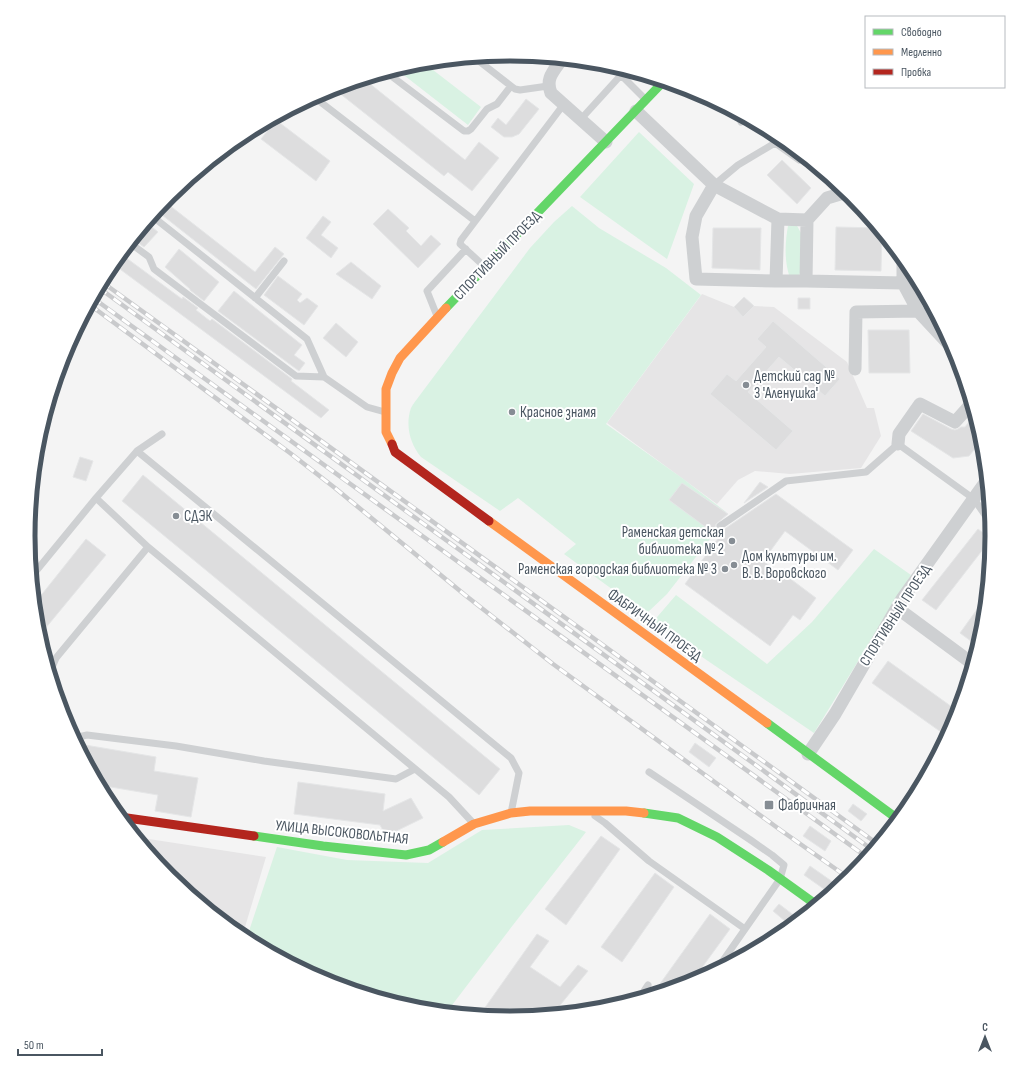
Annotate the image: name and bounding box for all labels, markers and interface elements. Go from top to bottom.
legend [865,16,1005,88]
text: Свободно [901,25,942,40]
text: Медленно [901,45,942,60]
text: Пробка [901,65,932,80]
street label: СПОРТИВНЫЙ ПРОЕЗД [450,206,546,304]
place label: Детский сад № 3 'Аленушка' [754,367,835,403]
marker: Детский сад № 3 'Аленушка' [741,380,751,390]
place label: Красное знамя [520,403,596,422]
marker: Красное знамя [507,407,517,417]
place label: СДЭК [184,507,212,526]
marker: СДЭК [171,511,181,521]
place label: Раменская детская библиотека № 2 [622,523,724,559]
marker: Раменская детская библиотека № 2 [727,536,737,546]
place label: Дом культуры им. В. В. Воровского [742,547,837,583]
place label: Раменская городская библиотека № 3 [518,560,717,579]
marker: Дом культуры им. В. В. Воровского [729,560,739,570]
street label: СПОРТИВНЫЙ ПРОЕЗД [855,560,936,670]
marker: Раменская городская библиотека № 3 [720,564,730,574]
street label: ФАБРИЧНЫЙ ПРОЕЗД [604,585,706,667]
place label: Фабричная [778,796,836,815]
marker: Фабричная [763,799,775,811]
street label: УЛИЦА ВЫСОКОВОЛЬТНАЯ [274,816,409,849]
north arrow [965,1017,1005,1057]
text: С [982,1021,988,1034]
scale bar [18,1031,102,1057]
text: 50 m [24,1038,44,1053]

